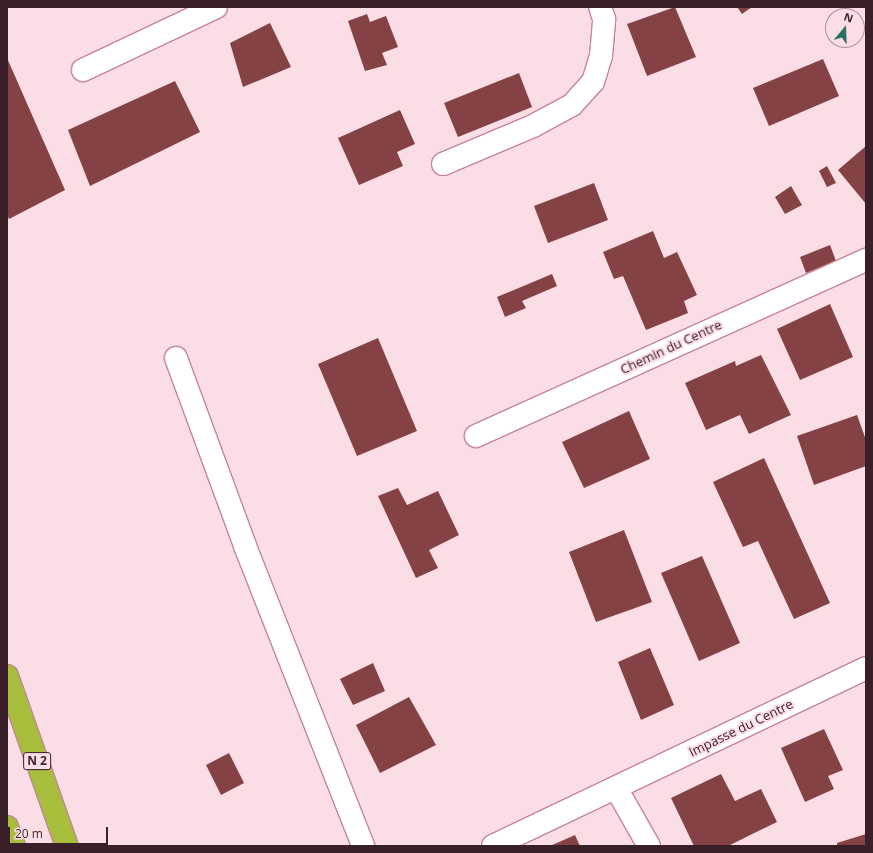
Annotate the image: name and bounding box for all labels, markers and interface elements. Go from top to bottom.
north arrow [825,8,865,48]
text: N [842,9,855,26]
street label: Chemin du Centre [618,317,724,377]
street label: Impasse du Centre [686,696,796,760]
road number: N 2 [23,751,51,771]
scale bar [10,819,110,845]
text: 20 m [15,825,43,842]

